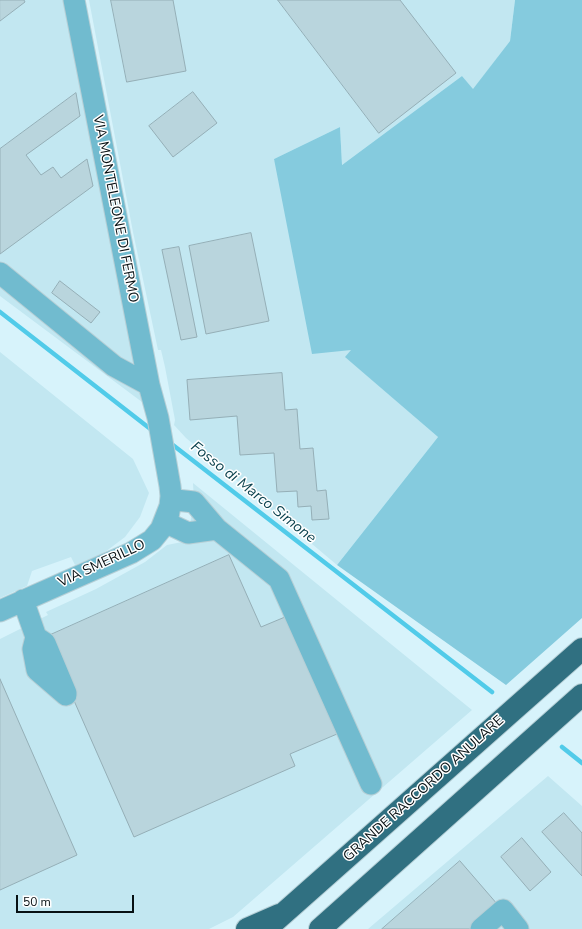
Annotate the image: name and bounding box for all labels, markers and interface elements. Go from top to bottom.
street label: VIA MONTELEONE DI FERMO [89,114,141,304]
water label: Fosso di Marco Simone [187,438,319,548]
street label: VIA SMERILLO [56,536,148,592]
street label: GRANDE RACCORDO ANULARE [340,712,508,866]
scale bar [18,887,136,913]
text: 50 m [23,894,51,910]

